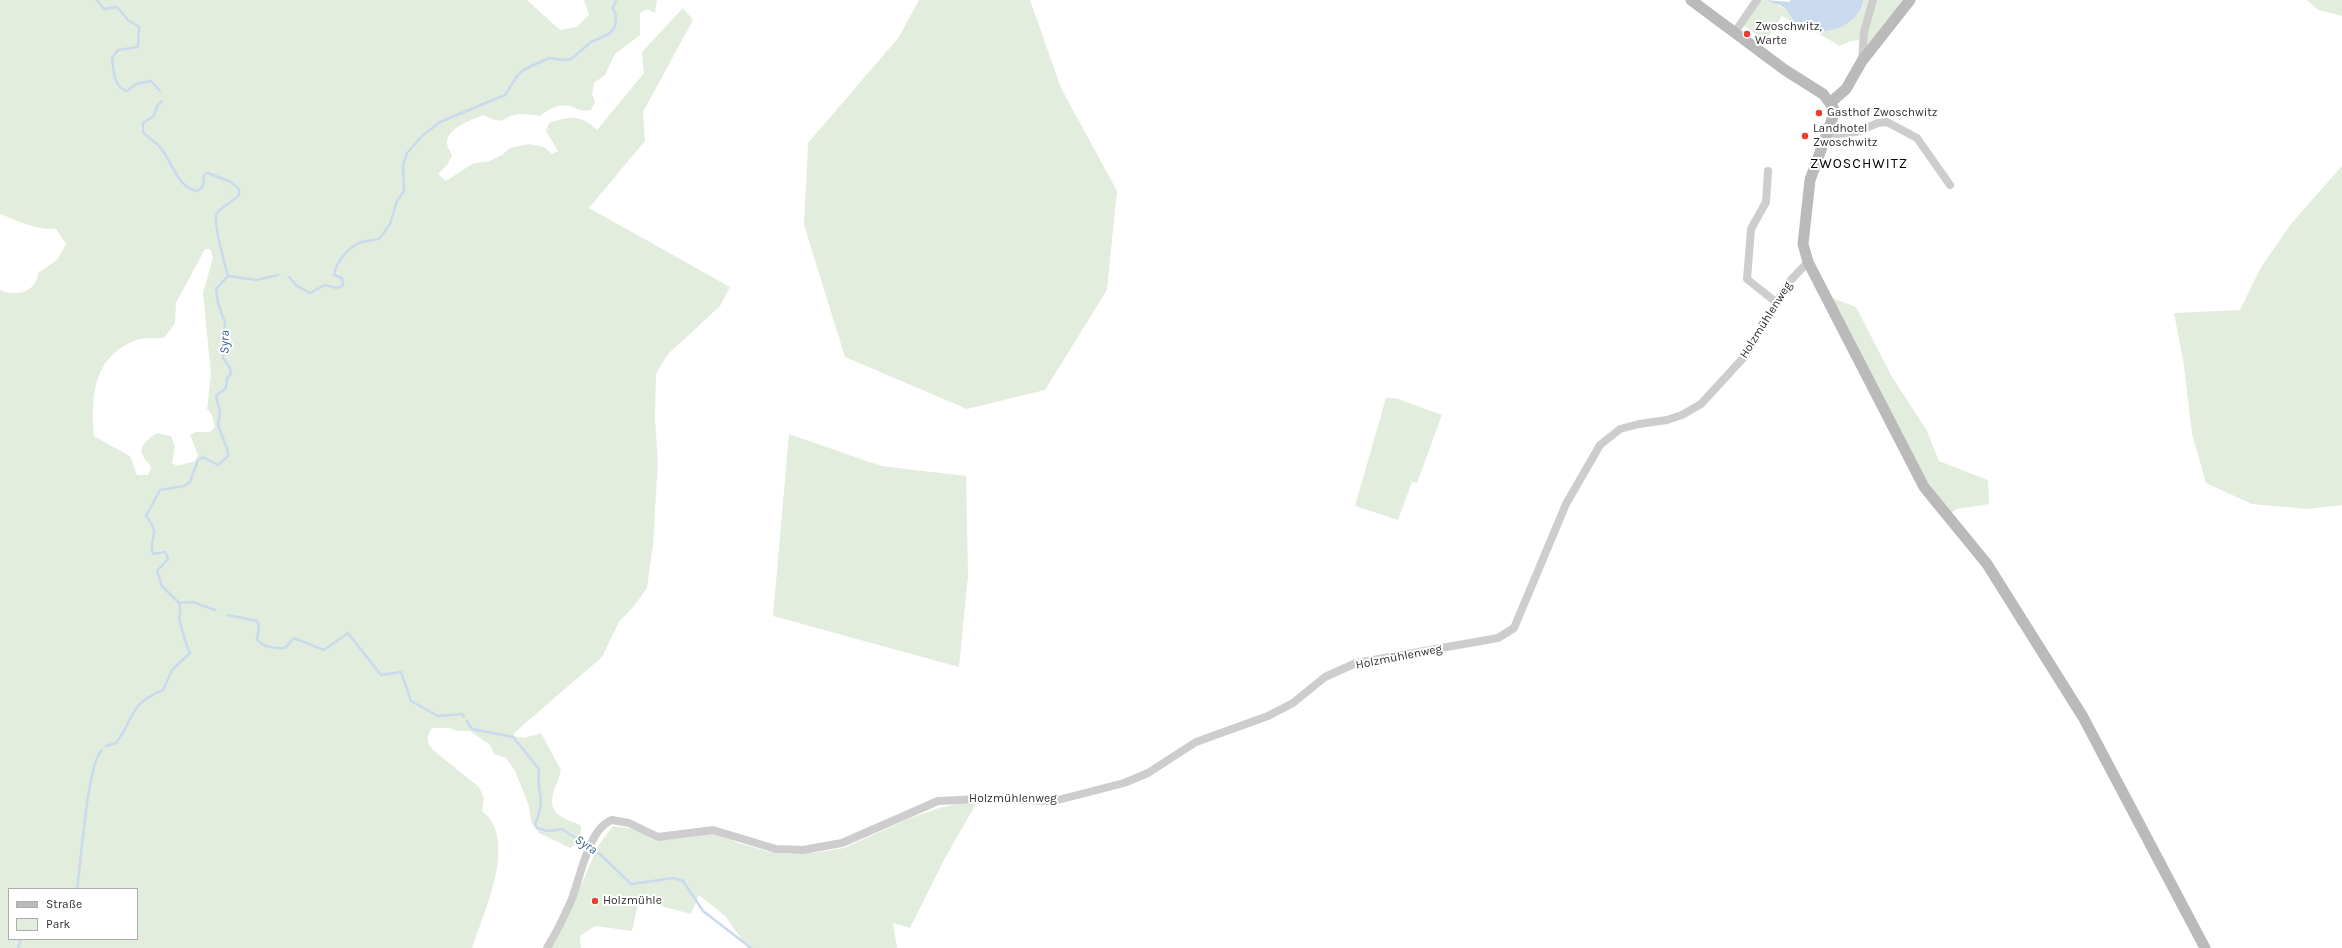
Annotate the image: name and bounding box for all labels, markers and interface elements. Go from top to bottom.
place label: Zwoschwitz, Warte [1755,20,1822,48]
marker: Zwoschwitz, Warte [1742,29,1752,39]
place label: Gasthof Zwoschwitz [1827,106,1937,120]
marker: Gasthof Zwoschwitz [1814,108,1824,118]
place label: Landhotel Zwoschwitz [1813,122,1878,150]
marker: Landhotel Zwoschwitz [1800,131,1810,141]
district label: ZWOSCHWITZ [1810,156,1908,172]
street label: Holzmühlenweg [1737,279,1795,361]
water label: Syra [217,330,233,354]
street label: Holzmühlenweg [1355,642,1443,672]
street label: Holzmühlenweg [969,792,1057,806]
water label: Syra [572,832,600,858]
legend [8,888,138,940]
place label: Holzmühle [603,894,662,908]
marker: Holzmühle [590,896,600,906]
text: Straße [46,897,82,911]
text: Park [46,917,70,931]

